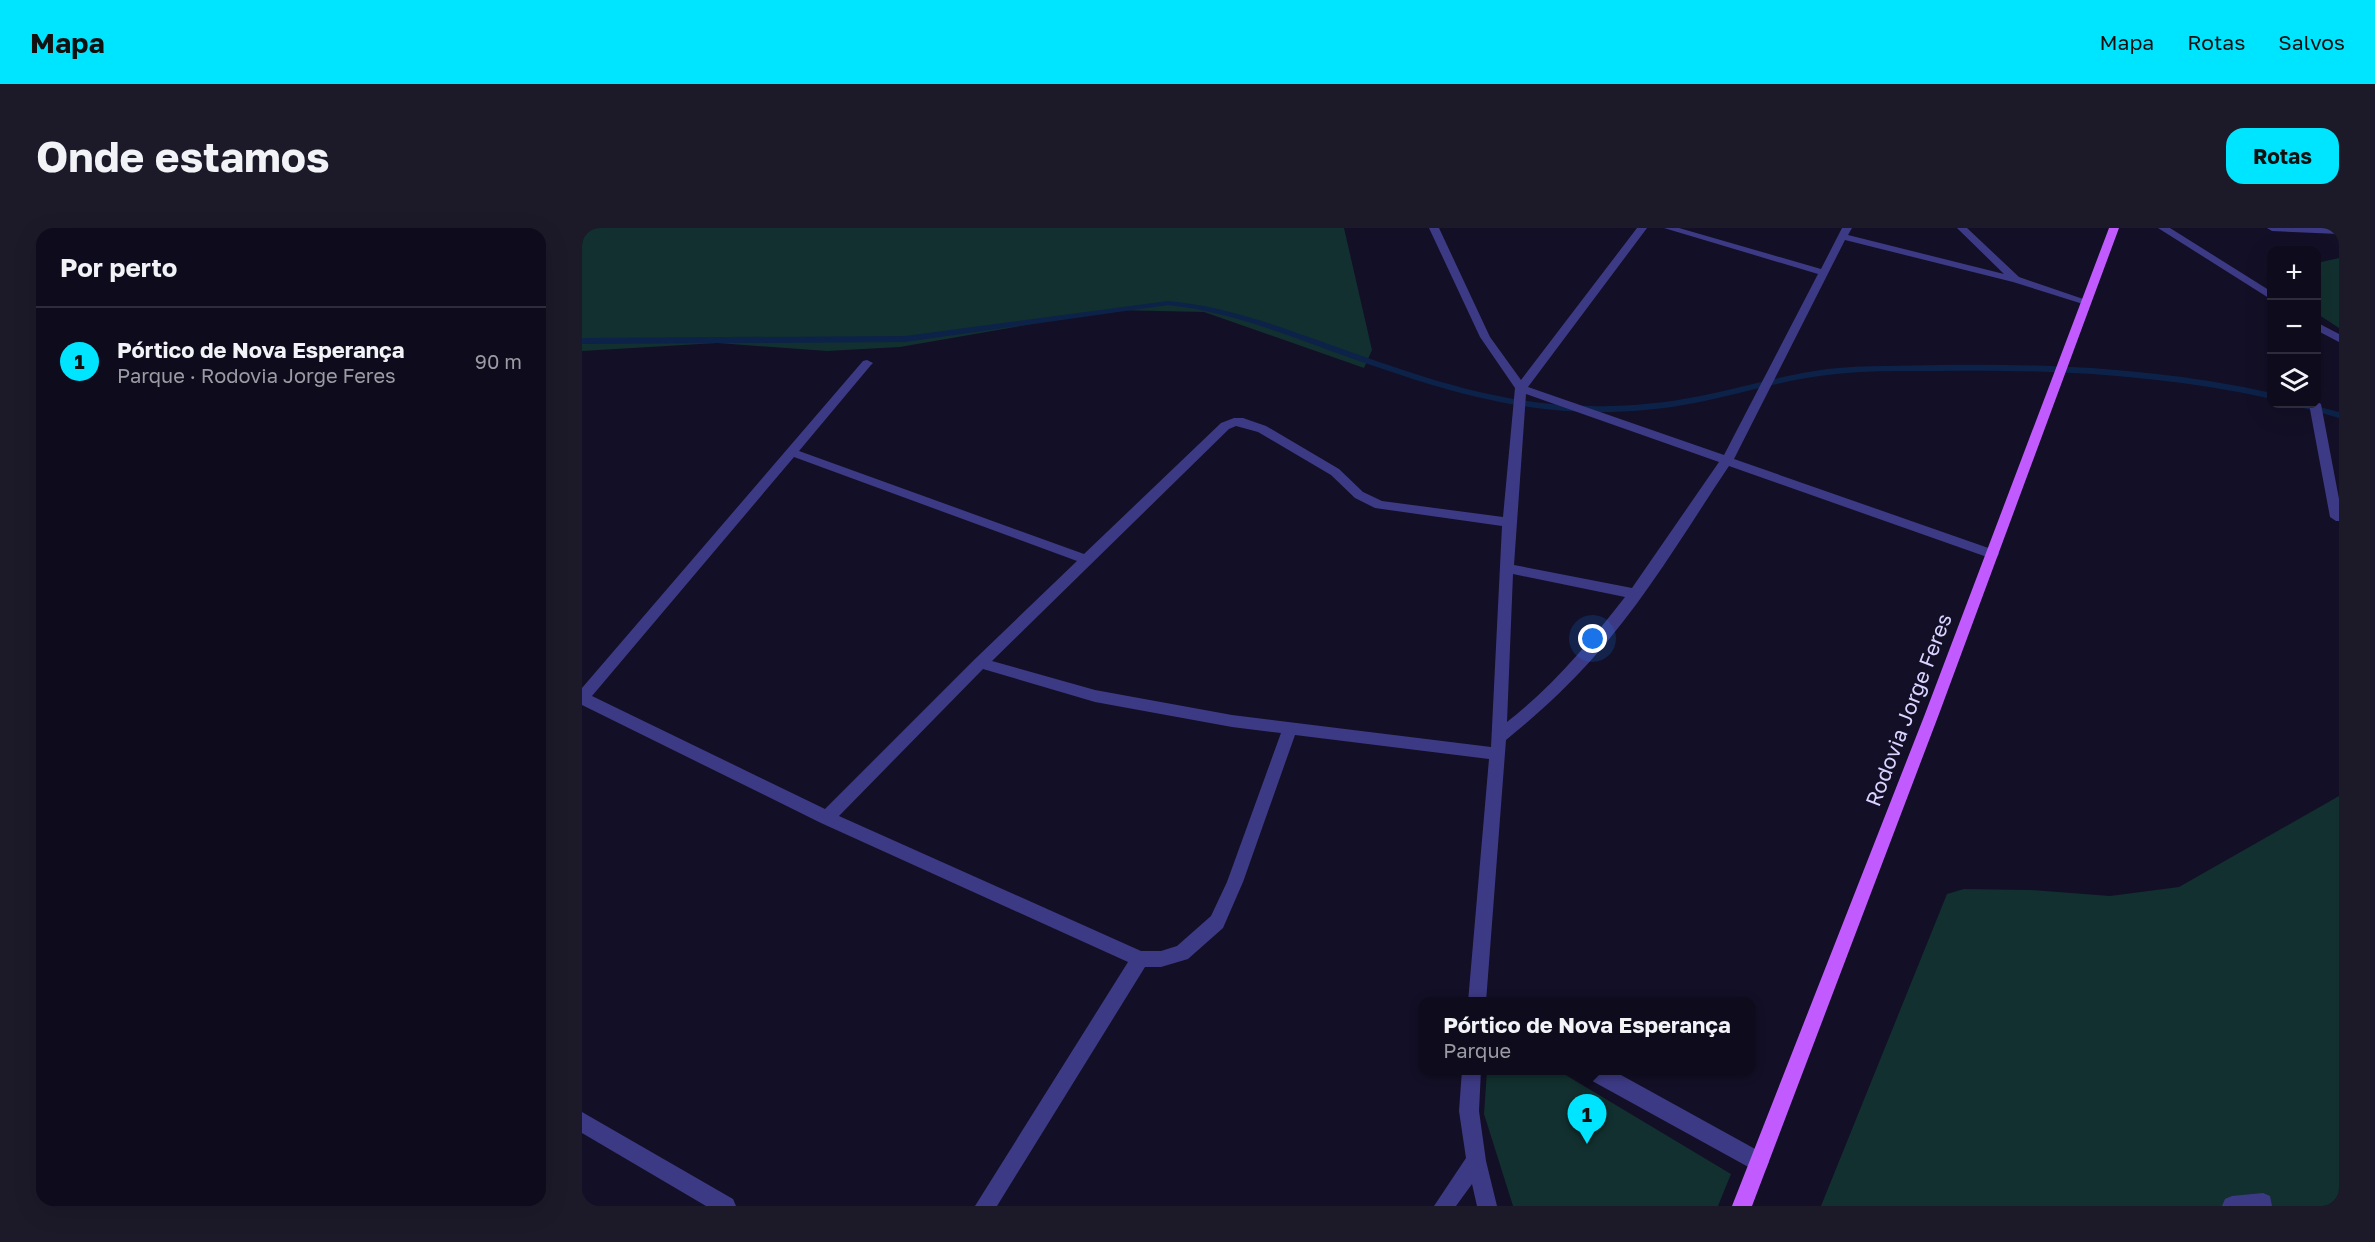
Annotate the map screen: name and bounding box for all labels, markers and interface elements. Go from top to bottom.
text: Mapa [30,26,105,59]
text: Mapa [2100,29,2154,55]
text: Rotas [2187,29,2245,55]
text: Salvos [2278,29,2345,55]
button: Rotas [2226,128,2339,184]
text: Onde estamos [36,131,330,181]
map controls [2267,246,2321,408]
button: + [2267,246,2321,300]
text: Por perto [60,252,177,283]
button: − [2267,300,2321,354]
text: Pórtico de Nova Esperança [117,336,404,363]
text: 1 [74,349,85,373]
text: 90 m [475,349,522,373]
button: layers [2267,354,2321,408]
text: Parque · Rodovia Jorge Feres [117,363,396,387]
street label: Rodovia Jorge Feres [1859,609,1957,810]
your location [1578,624,1607,653]
popup [1419,997,1755,1075]
text: Pórtico de Nova Esperança [1443,1011,1731,1038]
text: Parque [1443,1038,1511,1062]
pin: 1 [1568,1094,1606,1144]

